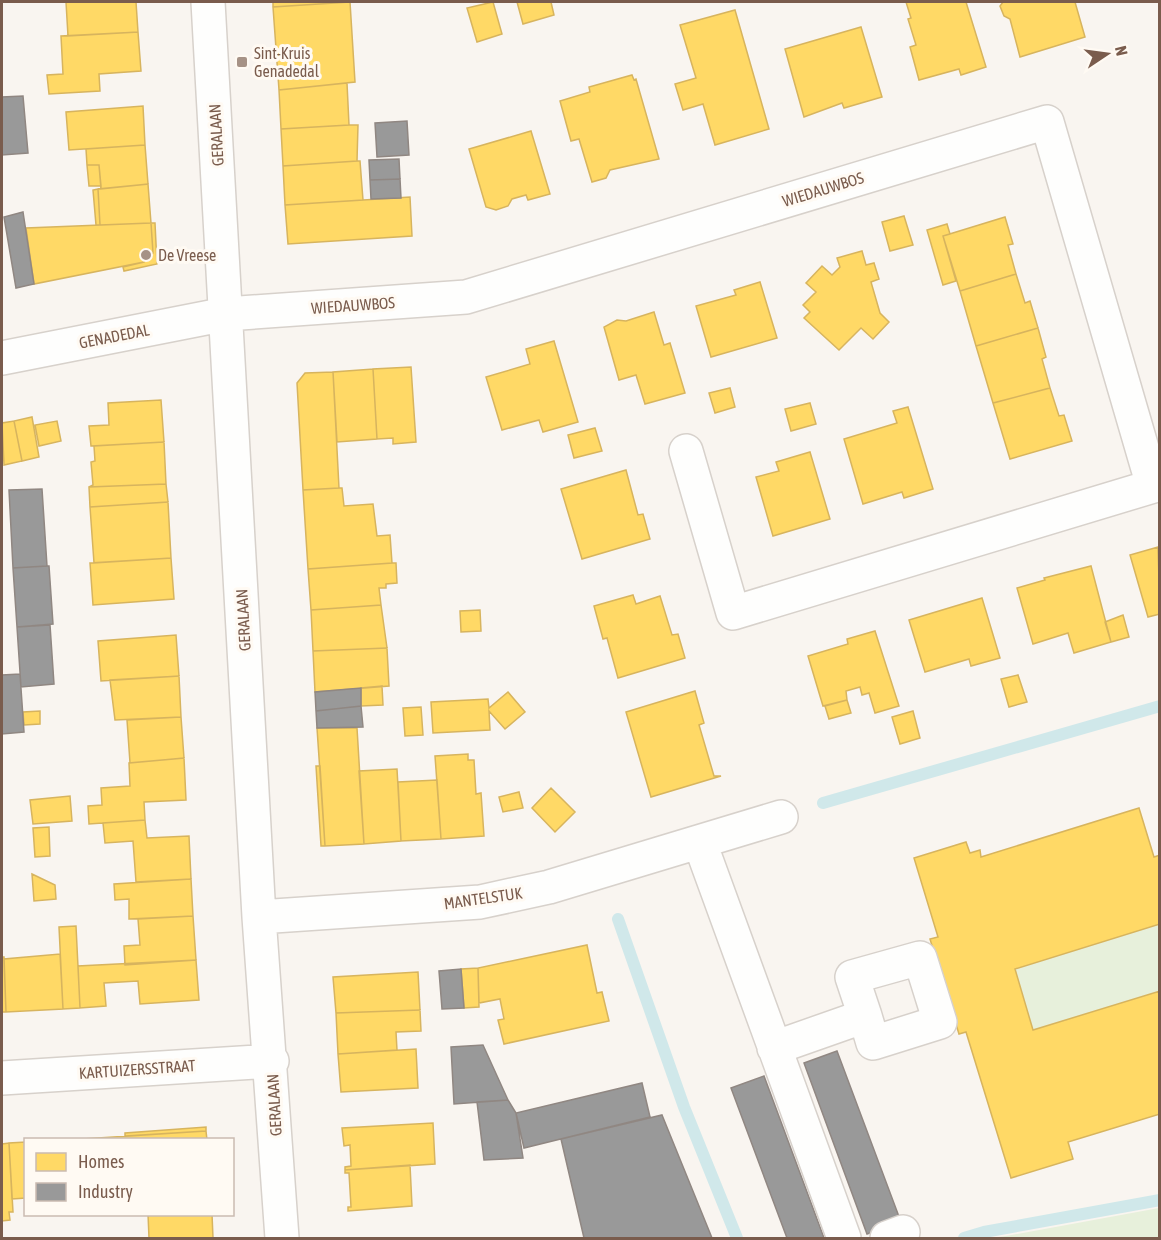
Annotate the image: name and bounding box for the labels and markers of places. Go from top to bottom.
place label: Sint-Kruis Genadedal [254,44,320,80]
marker: Sint-Kruis Genadedal [235,55,249,69]
place label: De Vreese [158,246,216,264]
marker: De Vreese [139,248,153,262]

